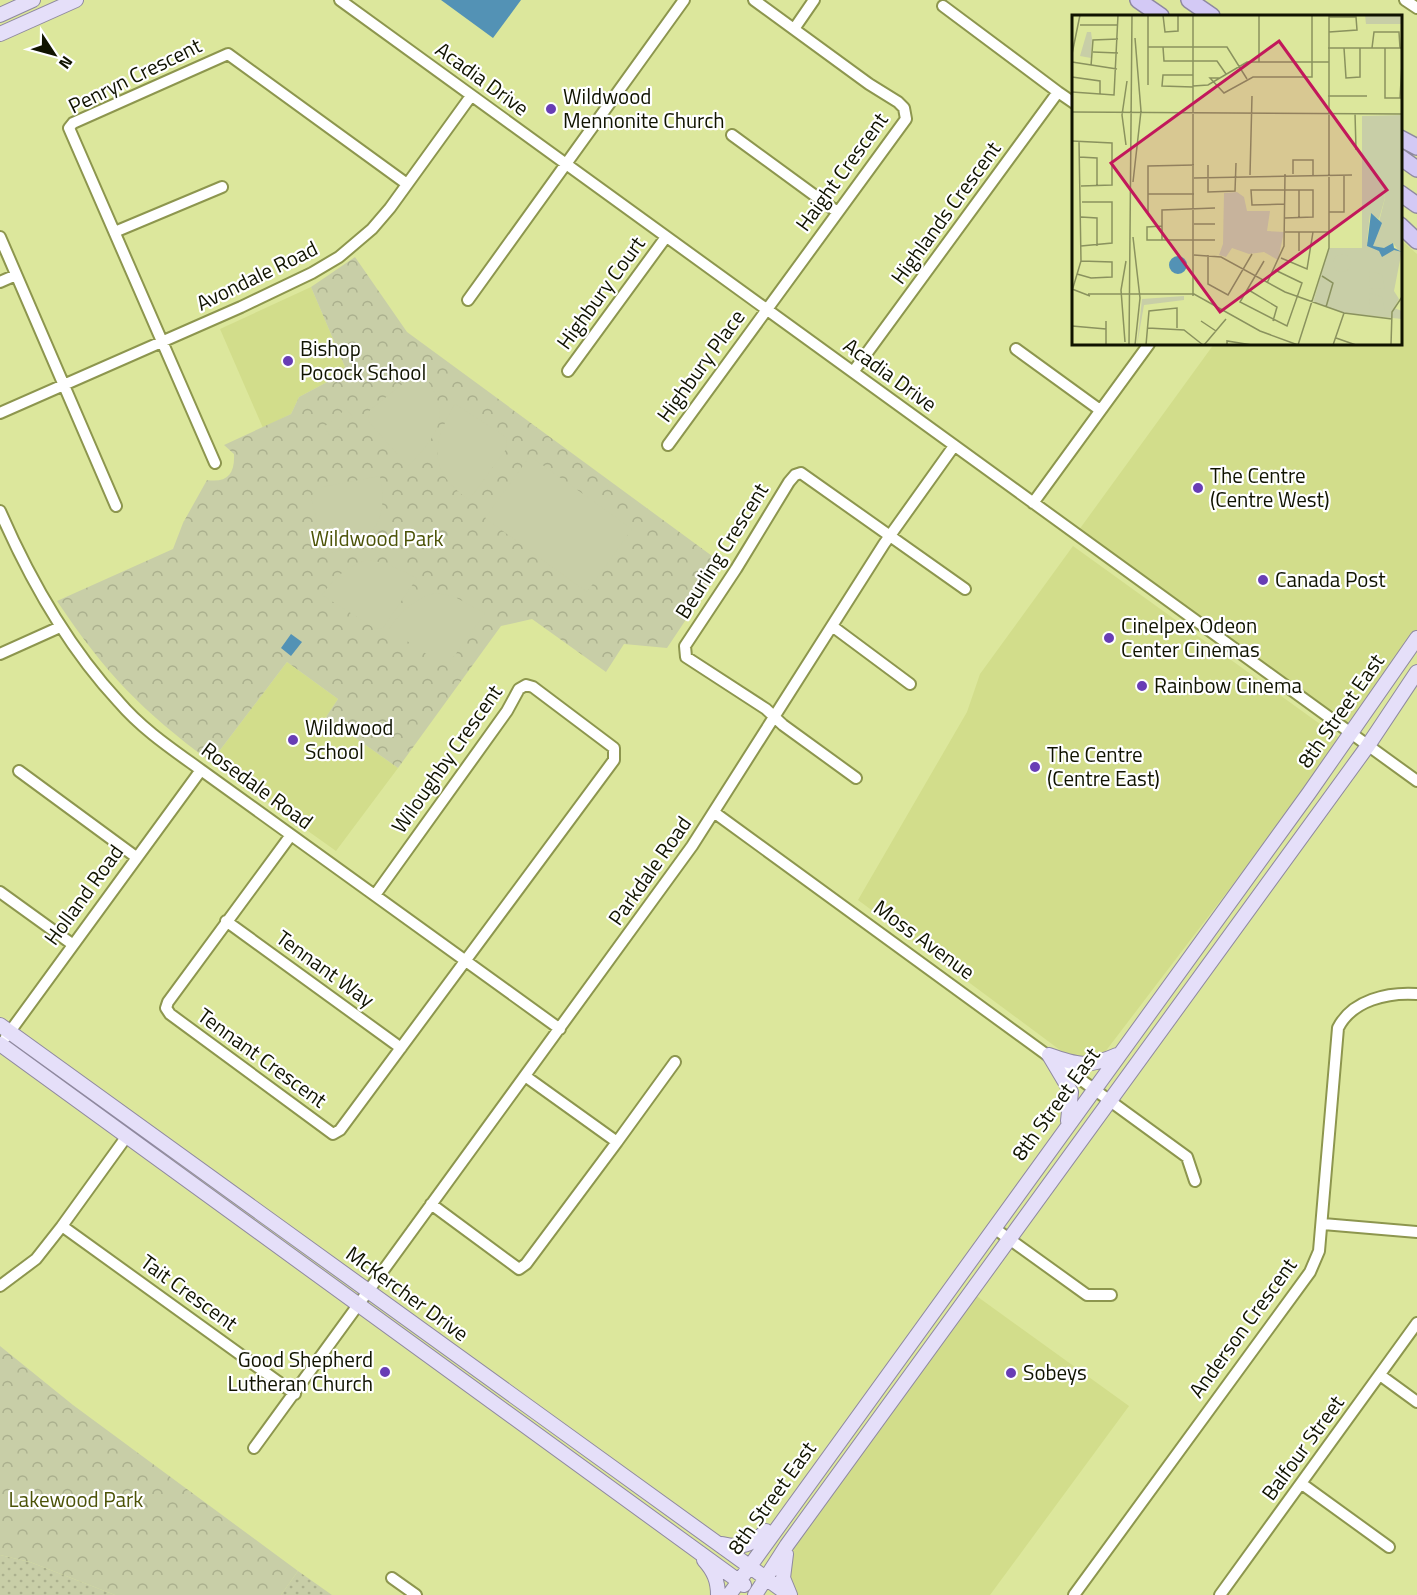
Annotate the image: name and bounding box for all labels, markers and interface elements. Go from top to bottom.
inset map [1072,15,1402,345]
north arrow [24,24,84,84]
street label: Penryn Crescent [63,29,207,121]
street label: Acadia Drive [429,33,536,123]
text: N [53,51,79,74]
place label: Wildwood Mennonite Church [563,80,725,136]
marker: Wildwood Mennonite Church [544,102,558,116]
street label: Haight Crescent [787,105,896,238]
street label: Highlands Crescent [882,134,1008,291]
street label: Highbury Court [548,229,653,356]
street label: Avondale Road [190,232,323,318]
street label: Highbury Place [648,302,752,428]
street label: Acadia Drive [837,329,944,419]
place label: Bishop Pocock School [300,332,426,388]
marker: Bishop Pocock School [281,354,295,368]
place label: The Centre (Centre West) [1210,459,1329,515]
street label: Beurling Crescent [666,476,776,625]
marker: The Centre (Centre West) [1191,481,1205,495]
park label: Wildwood Park [310,522,444,554]
place label: Canada Post [1275,563,1386,595]
marker: Canada Post [1256,573,1270,587]
place label: Cinelpex Odeon Center Cinemas [1121,609,1260,665]
marker: Cinelpex Odeon Center Cinemas [1102,631,1116,645]
street label: 8th Street East [1289,646,1392,774]
place label: Rainbow Cinema [1154,669,1302,701]
street label: Wiloughby Crescent [383,677,510,839]
marker: Rainbow Cinema [1135,679,1149,693]
place label: Wildwood School [305,711,393,767]
marker: Wildwood School [286,733,300,747]
street label: Rosedale Road [195,734,320,837]
place label: The Centre (Centre East) [1047,738,1160,794]
marker: The Centre (Centre East) [1028,760,1042,774]
street label: Parkdale Road [600,809,699,932]
street label: Holland Road [36,837,131,951]
street label: Moss Avenue [867,891,982,987]
street label: Tennant Way [270,921,381,1015]
street label: Tennant Crescent [191,999,334,1115]
street label: 8th Street East [1003,1040,1108,1167]
street label: McKercher Drive [340,1238,476,1349]
street label: Tait Crescent [134,1246,245,1339]
street label: Anderson Crescent [1180,1250,1304,1404]
place label: Good Shepherd Lutheran Church [228,1343,373,1399]
place label: Sobeys [1023,1356,1087,1388]
marker: Good Shepherd Lutheran Church [378,1365,392,1379]
marker: Sobeys [1004,1366,1018,1380]
street label: Balfour Street [1253,1388,1352,1507]
street label: 8th Street East [719,1434,824,1561]
park label: Lakewood Park [9,1483,143,1515]

